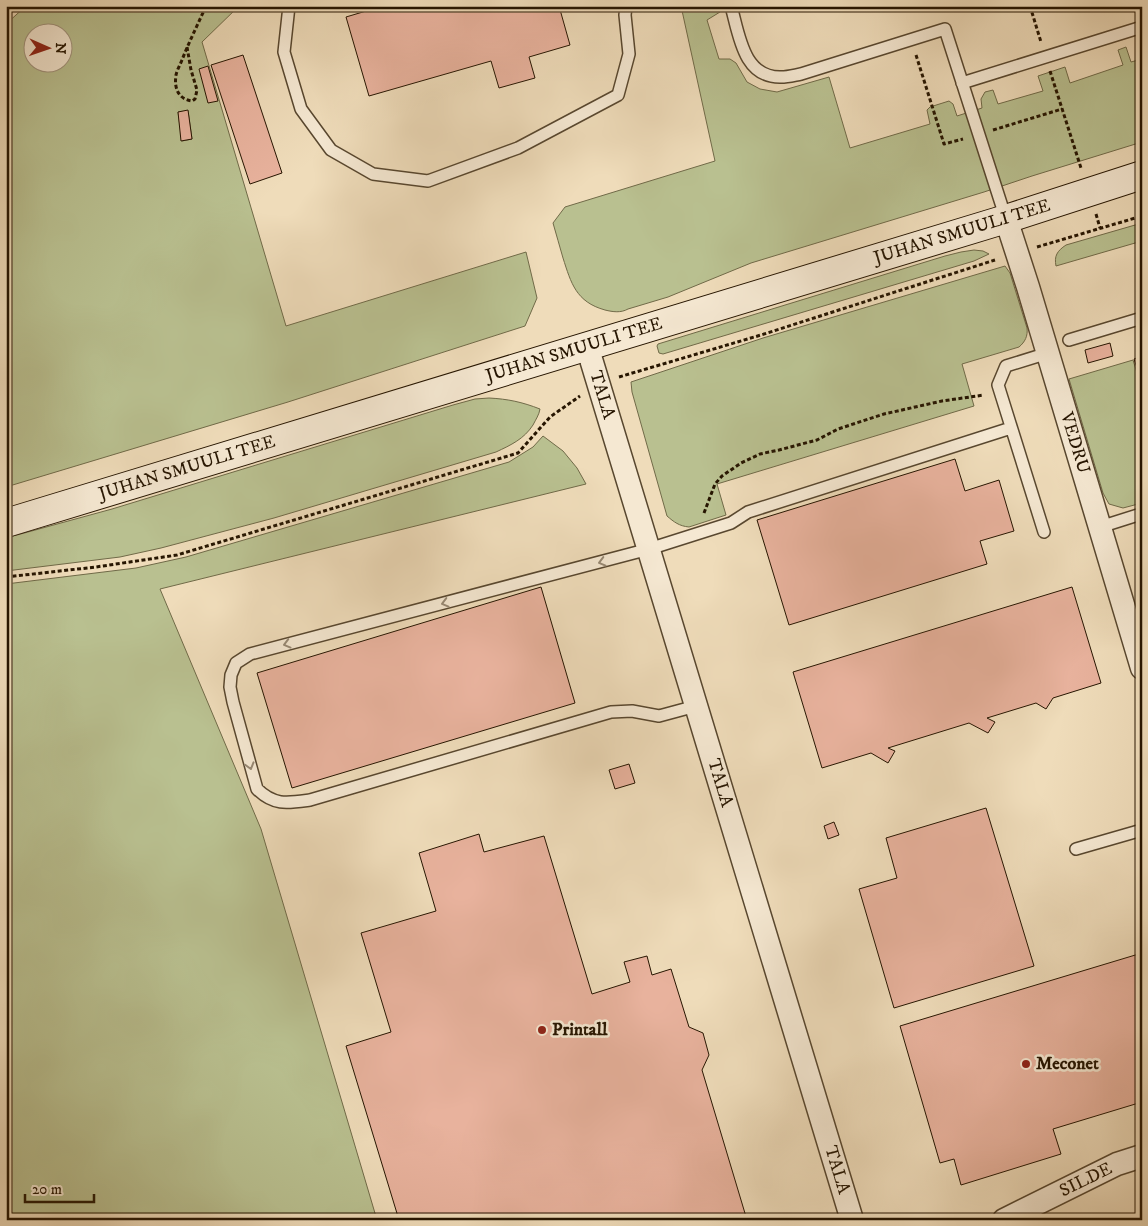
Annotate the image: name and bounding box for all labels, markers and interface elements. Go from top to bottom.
north arrow [22,22,72,72]
text: N [51,42,69,55]
street label: JUHAN SMUULI TEE [869,195,1053,270]
street label: JUHAN SMUULI TEE [481,313,665,388]
street label: TALA [584,368,620,422]
street label: VEDRU [1055,409,1095,476]
street label: JUHAN SMUULI TEE [94,431,278,506]
one-way arrow [597,556,606,567]
one-way arrow [440,597,449,608]
one-way arrow [283,638,292,649]
street label: TALA [702,756,738,810]
one-way arrow [245,762,255,770]
place label: Printall [552,1019,608,1041]
marker: Printall [536,1024,548,1036]
place label: Meconet [1036,1053,1099,1075]
marker: Meconet [1020,1058,1032,1070]
street label: TALA [819,1143,855,1197]
street label: SILDE [1056,1158,1116,1202]
scale bar [25,1171,94,1203]
text: 20 m [32,1180,62,1199]

